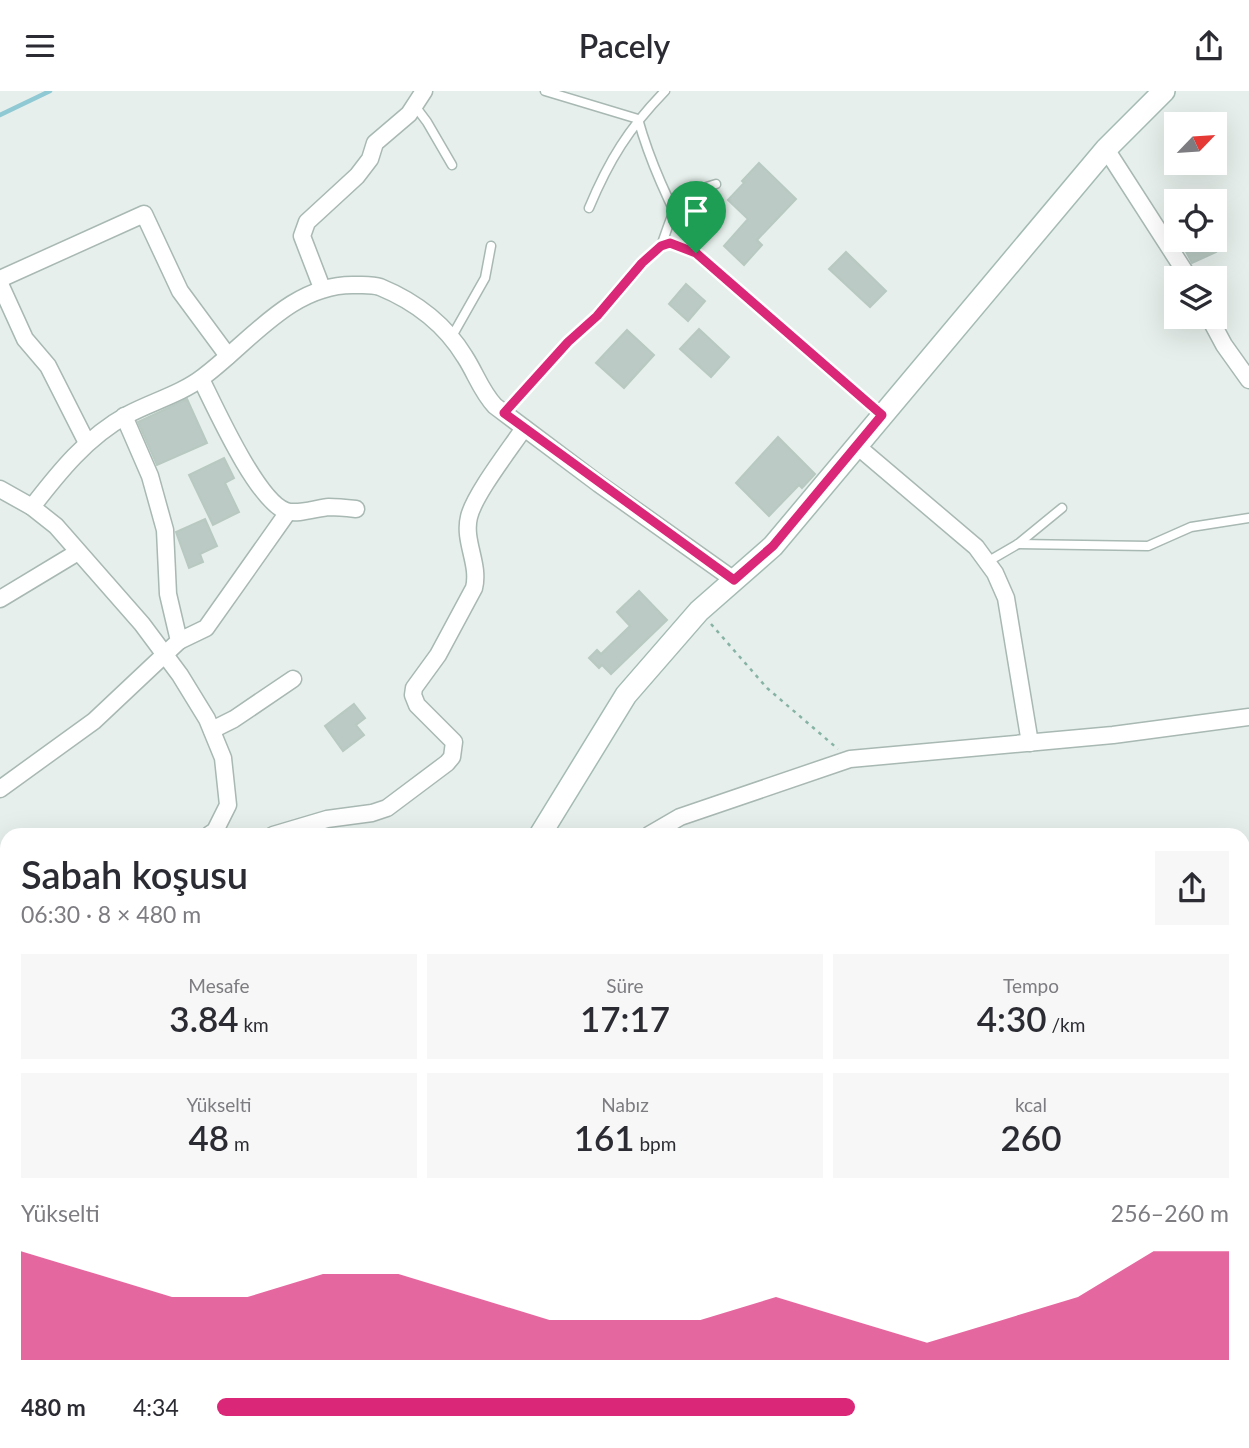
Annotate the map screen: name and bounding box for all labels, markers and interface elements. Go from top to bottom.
text: Pacely [579,26,670,65]
icon: menu [21,27,59,65]
icon: share [1190,27,1228,65]
north arrow [1164,112,1227,175]
map controls [1164,112,1227,329]
pin [666,181,726,253]
button: locate [1164,189,1227,252]
icon: arrive [677,192,715,230]
button: layers [1164,266,1227,329]
text: Sabah koşusu [21,851,248,897]
button: share [1155,851,1229,925]
text: 06:30 · 8 × 480 m [21,900,201,928]
text: Mesafe [188,974,250,997]
text: Süre [606,974,644,997]
text: Tempo [1003,974,1059,997]
text: 3.84 [169,997,239,1039]
text: 17:17 [580,997,670,1039]
text: 4:30 [977,997,1047,1039]
text: km [239,1013,269,1036]
text: /km [1047,1013,1085,1036]
text: Yükselti [187,1093,251,1116]
text: Nabız [601,1093,649,1116]
text: kcal [1015,1093,1047,1116]
text: 48 [188,1116,229,1158]
text: 161 [574,1116,635,1158]
text: 260 [1001,1116,1061,1158]
text: m [229,1132,250,1155]
text: bpm [635,1132,676,1155]
text: Yükselti [21,1199,100,1227]
text: 256–260 m [1111,1199,1229,1227]
text: 480 m [21,1393,86,1421]
text: 4:34 [133,1393,179,1421]

